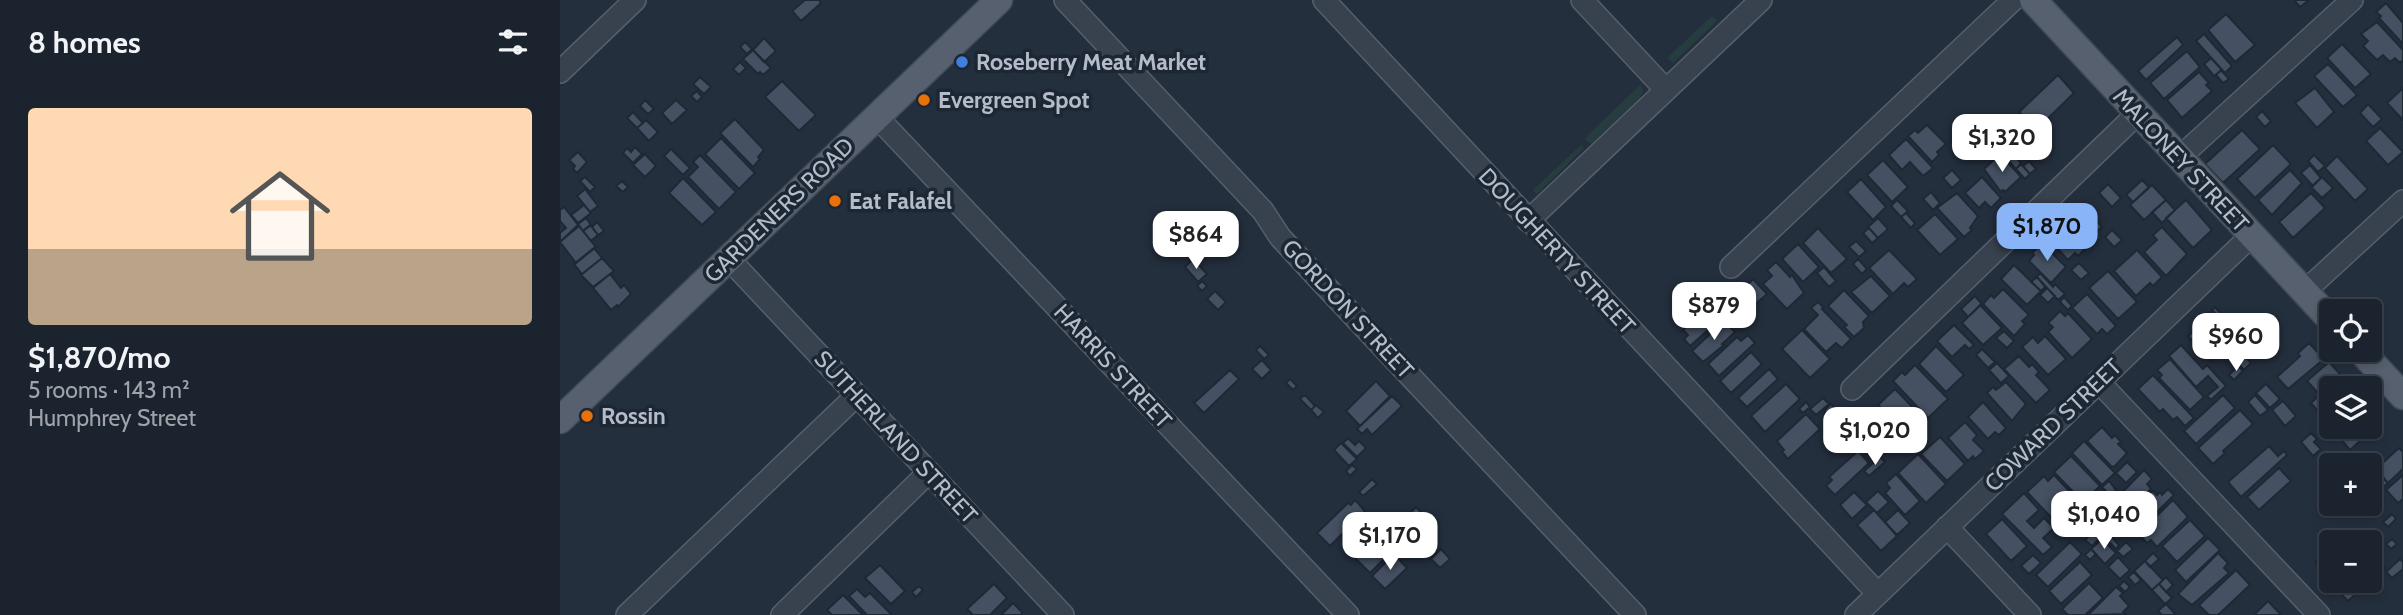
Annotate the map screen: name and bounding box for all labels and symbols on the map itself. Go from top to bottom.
place label: Roseberry Meat Market [976,48,1206,76]
marker: Roseberry Meat Market [954,54,970,70]
street label: MALONEY STREET [2107,82,2255,238]
place label: Evergreen Spot [938,86,1089,114]
marker: Evergreen Spot [916,92,932,108]
pin: $1,320 [1945,114,2059,174]
street label: GARDENERS ROAD [699,132,859,288]
street label: DOUGHERTY STREET [1473,162,1641,340]
place label: Eat Falafel [849,187,952,215]
marker: Eat Falafel [827,193,843,209]
pin: $1,870 [1990,204,2104,263]
pin: $864 [1155,212,1237,271]
street label: GORDON STREET [1276,234,1420,384]
pin: $879 [1673,282,1755,342]
street label: HARRIS STREET [1048,298,1178,434]
pin: $960 [2195,314,2277,373]
street label: SUTHERLAND STREET [809,345,983,529]
street label: COWARD STREET [1979,353,2127,497]
place label: Rossin [601,402,666,430]
pin: $1,020 [1818,407,1932,467]
marker: Rossin [579,408,595,424]
pin: $1,040 [2047,491,2161,551]
pin: $1,170 [1333,512,1447,572]

